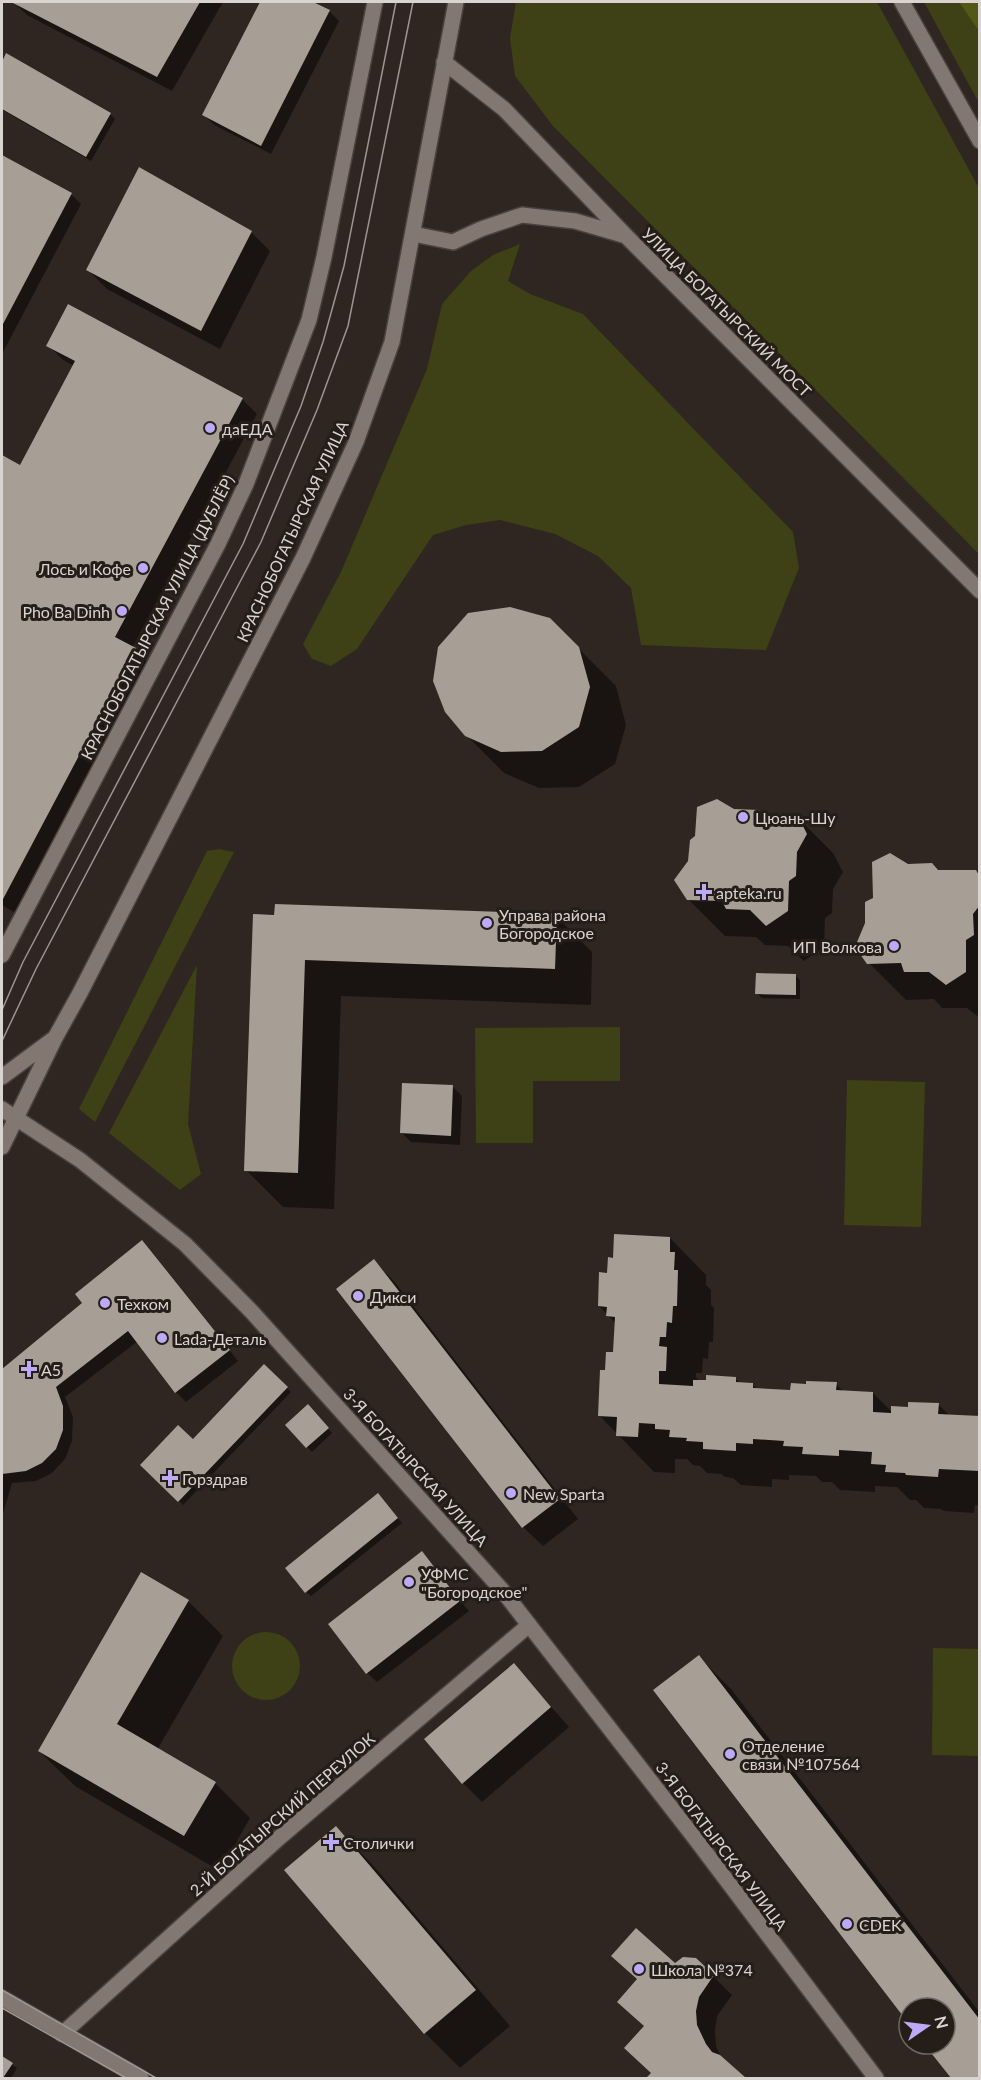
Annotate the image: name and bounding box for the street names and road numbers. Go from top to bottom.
street label: УЛИЦА БОГАТЫРСКИЙ МОСТ [639,224,816,401]
street label: КРАСНОБОГАТЫРСКАЯ УЛИЦА [232,417,352,645]
street label: КРАСНОБОГАТЫРСКАЯ УЛИЦА (ДУБЛЁР) [77,471,237,763]
street label: 3-Я БОГАТЫРСКАЯ УЛИЦА [340,1384,492,1550]
street label: 2-Й БОГАТЫРСКИЙ ПЕРЕУЛОК [186,1728,378,1899]
street label: 3-Я БОГАТЫРСКАЯ УЛИЦА [652,1758,792,1934]

